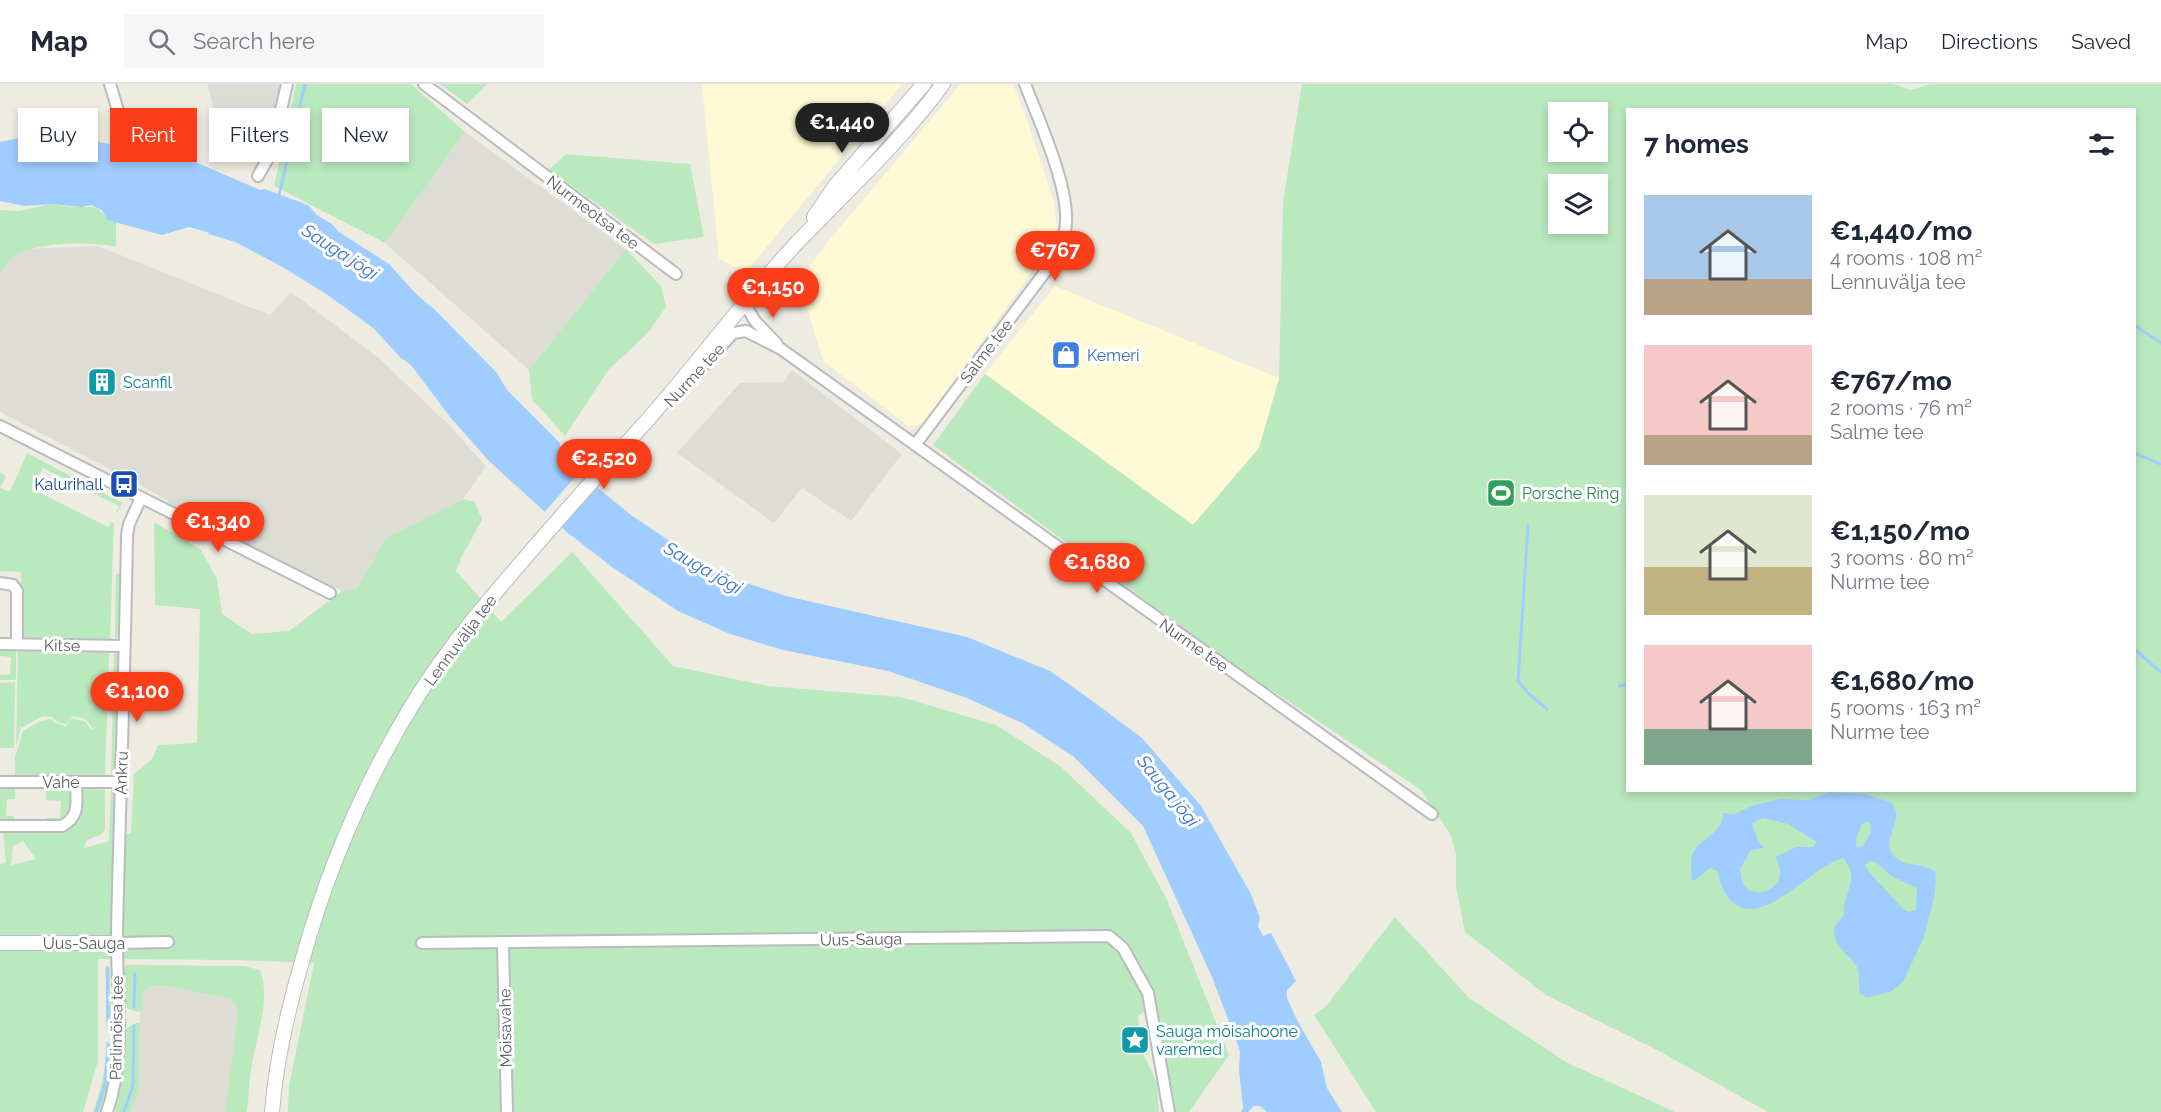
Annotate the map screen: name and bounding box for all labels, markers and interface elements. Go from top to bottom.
search box [124,14,544,68]
text: Map [30,25,88,58]
icon: search [145,25,178,58]
text: Search here [193,28,315,54]
text: Map [1865,29,1908,54]
text: Directions [1941,29,2038,54]
text: Saved [2071,29,2131,54]
map controls [1548,102,1608,234]
button: locate [1548,102,1608,162]
pin: €1,440 [793,103,891,154]
chip: Buy [18,108,98,162]
chip: Rent [110,108,197,162]
chip: Filters [209,108,310,162]
chip: New [322,108,409,162]
text: €1,440 [809,110,875,134]
icon: filters [2085,128,2118,161]
text: 7 homes [1644,129,1749,159]
street label: Nurmeotsa tee [543,171,643,253]
button: layers [1548,174,1608,234]
text: €1,440/mo [1830,216,1972,246]
water label: Sauga jõgi [298,219,383,284]
icon: home [1692,219,1764,291]
pin: €767 [1019,231,1091,282]
text: €767 [1030,238,1080,262]
text: 4 rooms · 108 m² [1830,246,1982,270]
pin: €1,150 [724,268,822,319]
text: Lennuvälja tee [1830,270,1966,294]
text: €1,150 [741,275,805,299]
street label: Salme tee [956,316,1017,387]
shop icon: Kemeri [1050,339,1082,371]
street label: Nurme tee [660,340,728,411]
place label: Kemeri [1087,346,1139,365]
building icon: Scanfil [86,366,118,398]
text: €767/mo [1830,366,1952,396]
icon: home [1692,369,1764,441]
place label: Scanfil [123,373,173,392]
text: 2 rooms · 76 m² [1830,396,1972,420]
text: Salme tee [1830,420,1924,444]
pin: €2,520 [555,439,653,490]
text: €2,520 [571,446,637,470]
bus stop icon: Kalurihall [108,468,140,500]
place label: Kalurihall [34,475,104,494]
sports icon: Porsche Ring [1485,477,1517,509]
place label: Porsche Ring [1522,484,1619,503]
pin: €1,340 [169,502,267,553]
text: €1,340 [185,509,251,533]
text: €1,150/mo [1830,516,1970,546]
icon: home [1692,519,1764,591]
water label: Sauga jõgi [660,536,747,599]
pin: €1,680 [1048,543,1146,594]
text: 3 rooms · 80 m² [1830,546,1974,570]
text: €1,680 [1064,550,1130,574]
text: Nurme tee [1830,570,1930,594]
street label: Lennuvälja tee [420,591,501,689]
street label: Nurme tee [1156,615,1232,676]
street label: Kitse [44,636,80,655]
text: €1,680/mo [1830,666,1974,696]
icon: home [1692,669,1764,741]
pin: €1,100 [88,672,186,723]
text: €1,100 [105,679,169,703]
text: 5 rooms · 163 m² [1830,696,1981,720]
text: Nurme tee [1830,720,1930,744]
water label: Sauga jõgi [1132,750,1204,832]
street label: Ankru [111,751,132,795]
street label: Vahe [42,773,80,792]
street label: Uus-Sauga [820,929,902,950]
street label: Uus-Sauga [43,934,125,953]
street label: Pärlimõisa tee [106,976,127,1080]
street label: Mõisavahe [495,988,516,1068]
place label: Sauga mõisahoone varemed [1156,1022,1298,1059]
place icon: Sauga mõisahoone varemed [1119,1024,1151,1056]

